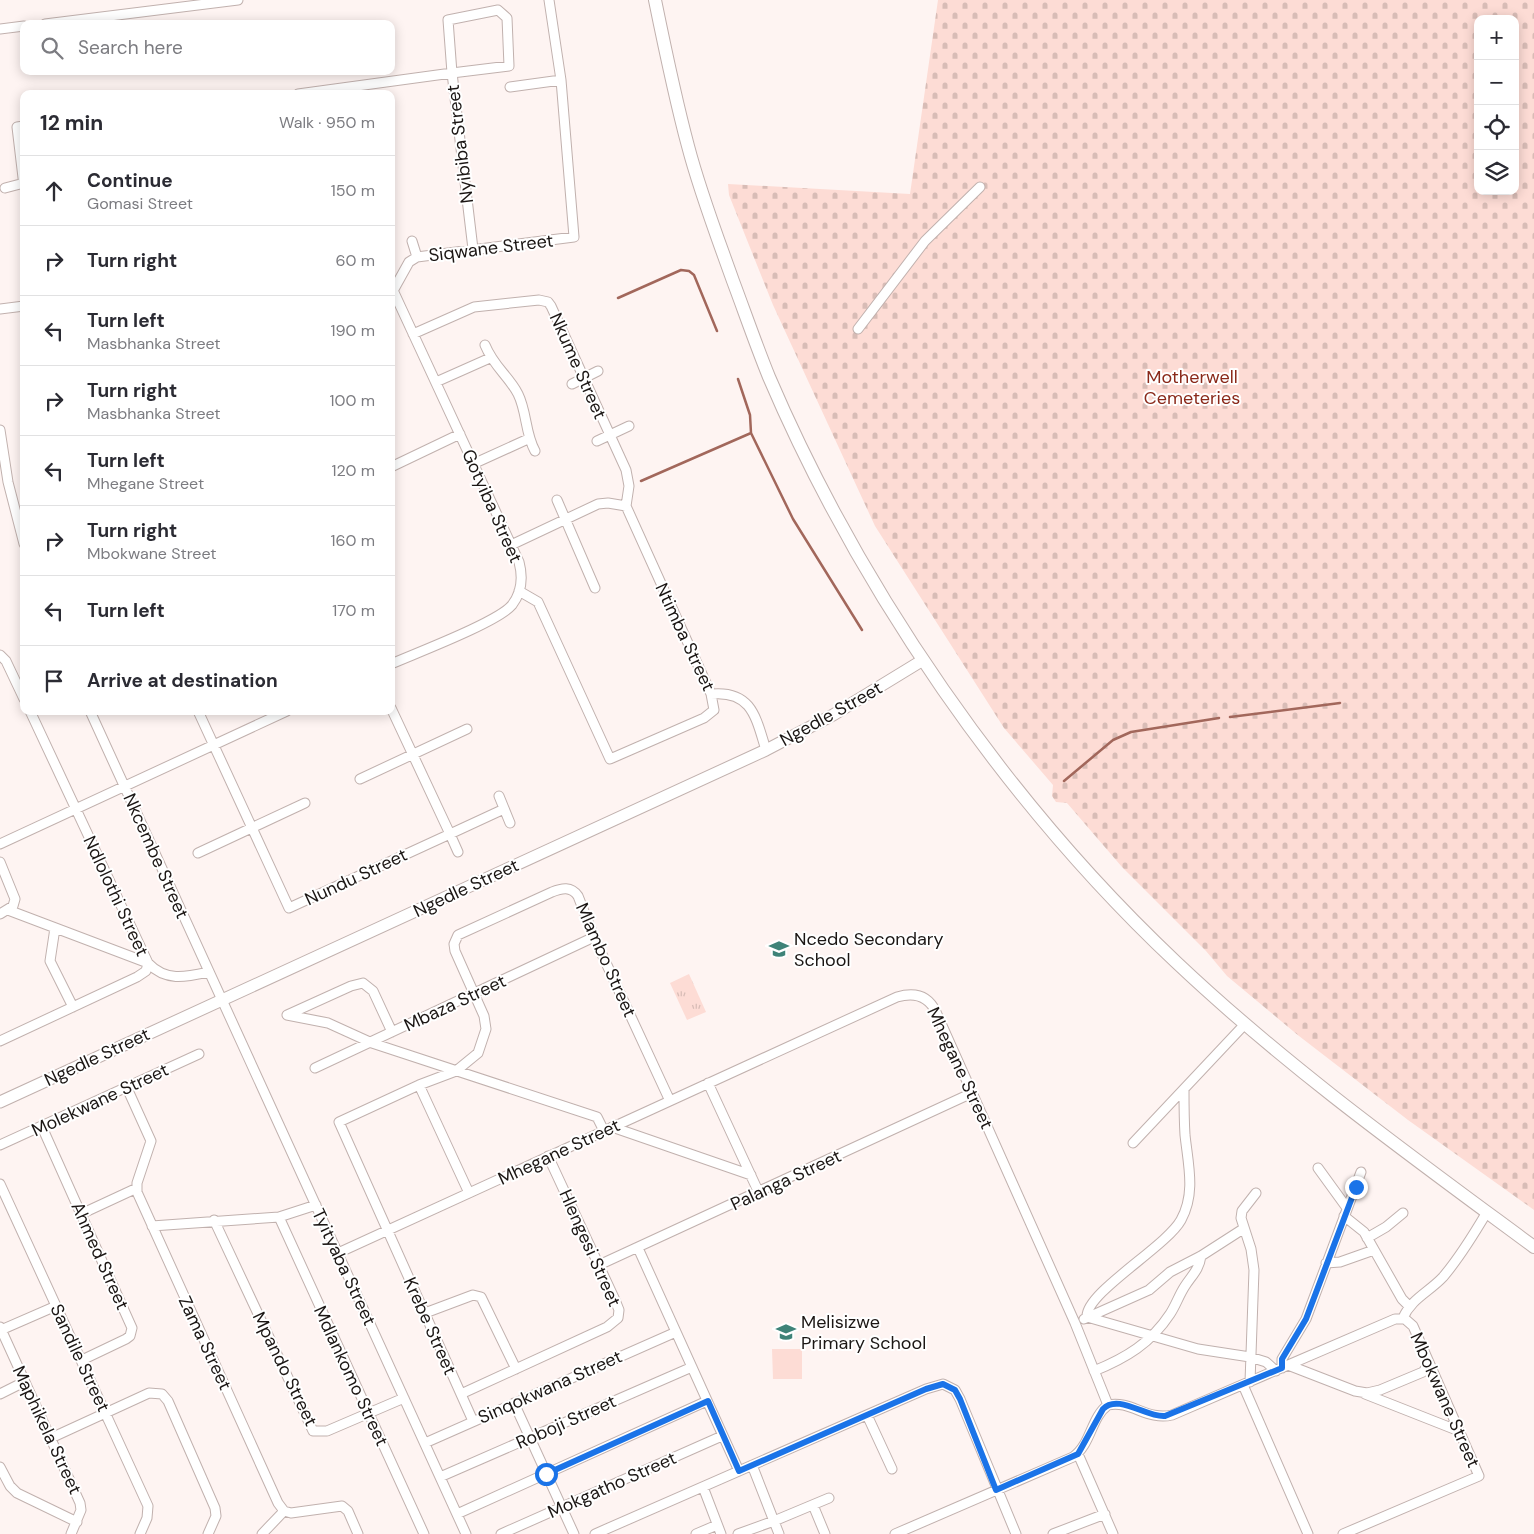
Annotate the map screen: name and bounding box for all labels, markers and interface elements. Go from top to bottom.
map controls [1474,15,1519,195]
button: + [1474,15,1519,60]
search box [20,20,395,75]
icon: search [38,34,66,62]
text: Search here [78,35,183,60]
button: − [1474,60,1519,105]
street label: Nyibiba Street [441,83,479,205]
button: locate [1474,105,1519,150]
text: 12 min [40,109,103,137]
text: Walk · 950 m [279,112,375,133]
button: layers [1474,150,1519,195]
text: Continue [87,168,173,193]
icon: ahead [40,177,68,205]
text: 150 m [331,180,375,201]
text: Gomasi Street [87,193,193,214]
street label: Siqwane Street [427,228,555,268]
icon: right [40,247,68,275]
text: Turn right [87,248,177,273]
text: 60 m [335,250,375,271]
text: Turn left [87,308,165,333]
street label: Nkume Street [544,309,612,423]
icon: left [40,317,68,345]
text: 190 m [331,320,375,341]
text: Masbhanka Street [87,333,221,354]
park label: Motherwell Cemeteries [1144,365,1240,410]
text: Turn right [87,378,177,403]
icon: right [40,387,68,415]
text: 100 m [330,390,375,411]
text: Masbhanka Street [87,403,221,424]
street label: Gotyiba Street [456,445,528,567]
text: Turn left [87,448,165,473]
icon: left [40,457,68,485]
text: 120 m [331,460,375,481]
text: Mhegane Street [87,473,204,494]
text: Turn right [87,518,177,543]
icon: right [40,527,68,555]
text: 160 m [331,530,375,551]
text: Mbokwane Street [87,543,217,564]
street label: Ntimba Street [649,579,721,695]
icon: left [40,597,68,625]
text: Turn left [87,598,165,623]
text: 170 m [332,600,375,621]
icon: arrive [40,667,68,695]
text: Arrive at destination [87,668,278,693]
street label: Ngedle Street [775,676,887,752]
street label: Nkcembe Street [118,790,194,922]
street label: Ndlolothi Street [78,832,154,960]
street label: Nundu Street [301,843,411,911]
street label: Ngedle Street [409,853,523,923]
street label: Mlambo Street [570,899,642,1021]
place label: Ncedo Secondary School [794,927,943,972]
school or university icon: Ncedo Secondary School [768,938,790,960]
street label: Mbaza Street [400,969,510,1037]
street label: Mhegane Street [921,1003,999,1133]
street label: Ngedle Street [40,1022,154,1092]
street label: Molekwane Street [28,1058,172,1142]
street label: Mhegane Street [494,1113,624,1191]
street label: Palanga Street [727,1144,845,1216]
route end [1345,1176,1368,1199]
street label: Hlengesi Street [553,1186,627,1310]
street label: Ahmed Street [66,1198,134,1314]
street label: Tyityaba Street [306,1205,382,1329]
street label: Krebe Street [398,1273,462,1379]
street label: Zama Street [173,1292,237,1394]
street label: Sandile Street [45,1300,115,1416]
street label: Mdlankomo Street [308,1302,394,1450]
street label: Mpando Street [247,1308,323,1430]
place label: Melisizwe Primary School [801,1310,926,1355]
school or university icon: Melisizwe Primary School [775,1321,797,1343]
street label: Mbokwane Street [1404,1329,1486,1471]
street label: Sinqokwana Street [474,1344,626,1430]
street label: Maphikela Street [7,1362,87,1498]
street label: Roboji Street [512,1389,620,1455]
street label: Mokgatho Street [544,1446,680,1524]
route start [535,1463,558,1486]

